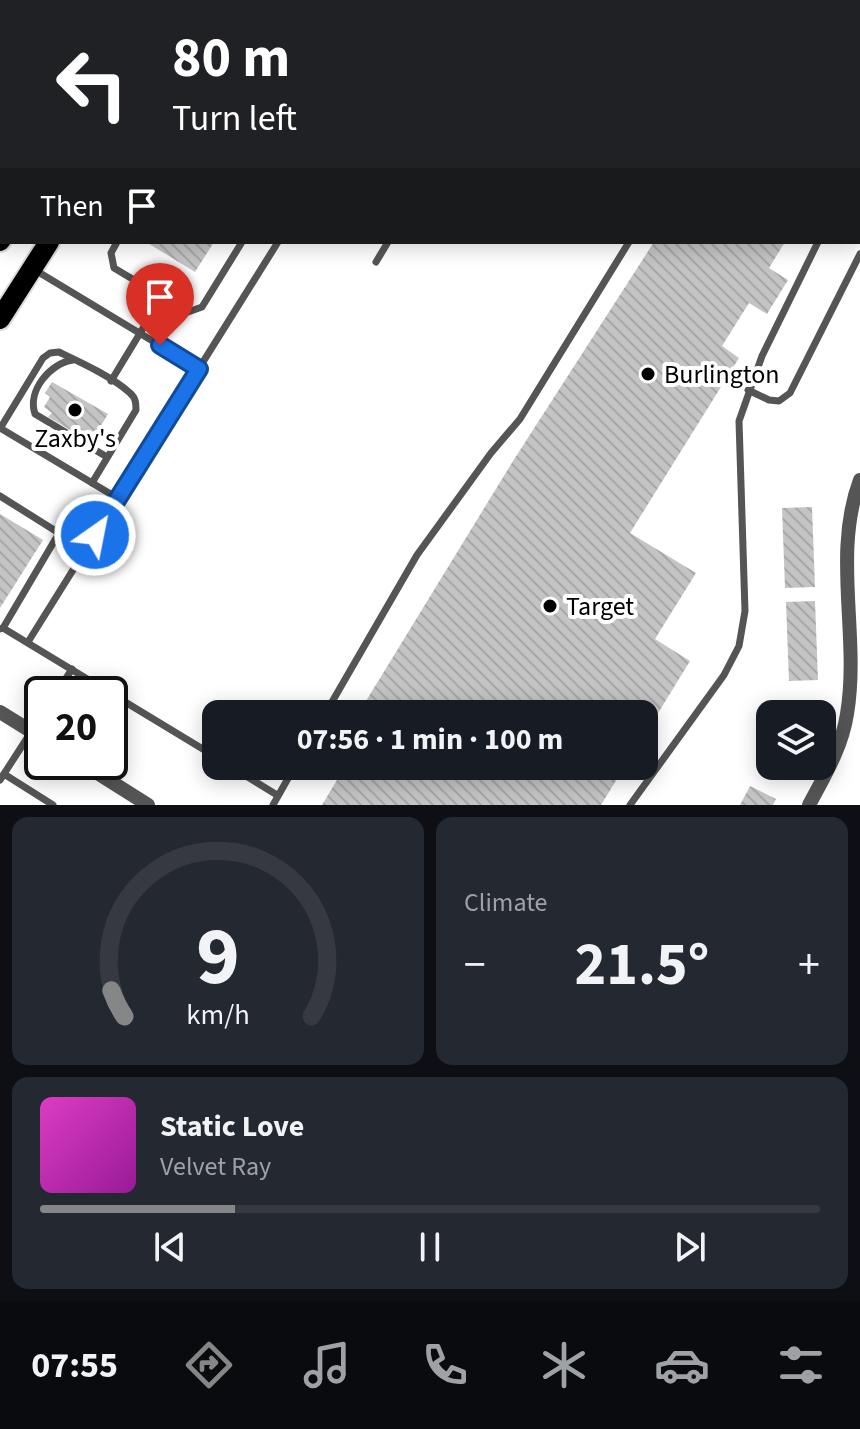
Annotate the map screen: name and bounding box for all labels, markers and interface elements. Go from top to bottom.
text: 80 m [172,19,290,98]
icon: left [40,32,144,136]
text: Turn left [172,93,297,144]
icon: arrive [120,184,164,228]
text: Then [40,185,104,228]
pin [126,263,194,345]
icon: arrive [138,275,182,319]
place label: Burlington [664,356,780,393]
marker: Burlington [639,365,657,383]
marker: Zaxby's [66,401,84,419]
place label: Zaxby's [34,420,116,457]
position arrow [53,493,137,577]
place label: Target [566,588,634,625]
marker: Target [541,597,559,615]
speed limit sign: 20 [24,676,128,780]
map controls [756,700,836,780]
button: layers [756,700,836,780]
text: 07:56 · 1 min · 100 m [297,718,563,761]
text: Climate [464,884,548,921]
text: 9 [196,898,240,1016]
text: 21.5° [575,923,709,1008]
text: − [464,934,486,997]
text: + [798,934,820,997]
text: km/h [186,995,250,1035]
text: Static Love [160,1105,304,1148]
text: Velvet Ray [160,1148,271,1185]
icon: previous [148,1225,192,1269]
icon: pause [408,1225,452,1269]
icon: next [668,1225,712,1269]
icon: directions [181,1337,237,1393]
icon: music [299,1337,355,1393]
icon: phone [417,1337,473,1393]
icon: climate [536,1337,592,1393]
icon: car [654,1337,710,1393]
icon: filters [773,1337,829,1393]
text: 07:55 [31,1340,118,1391]

